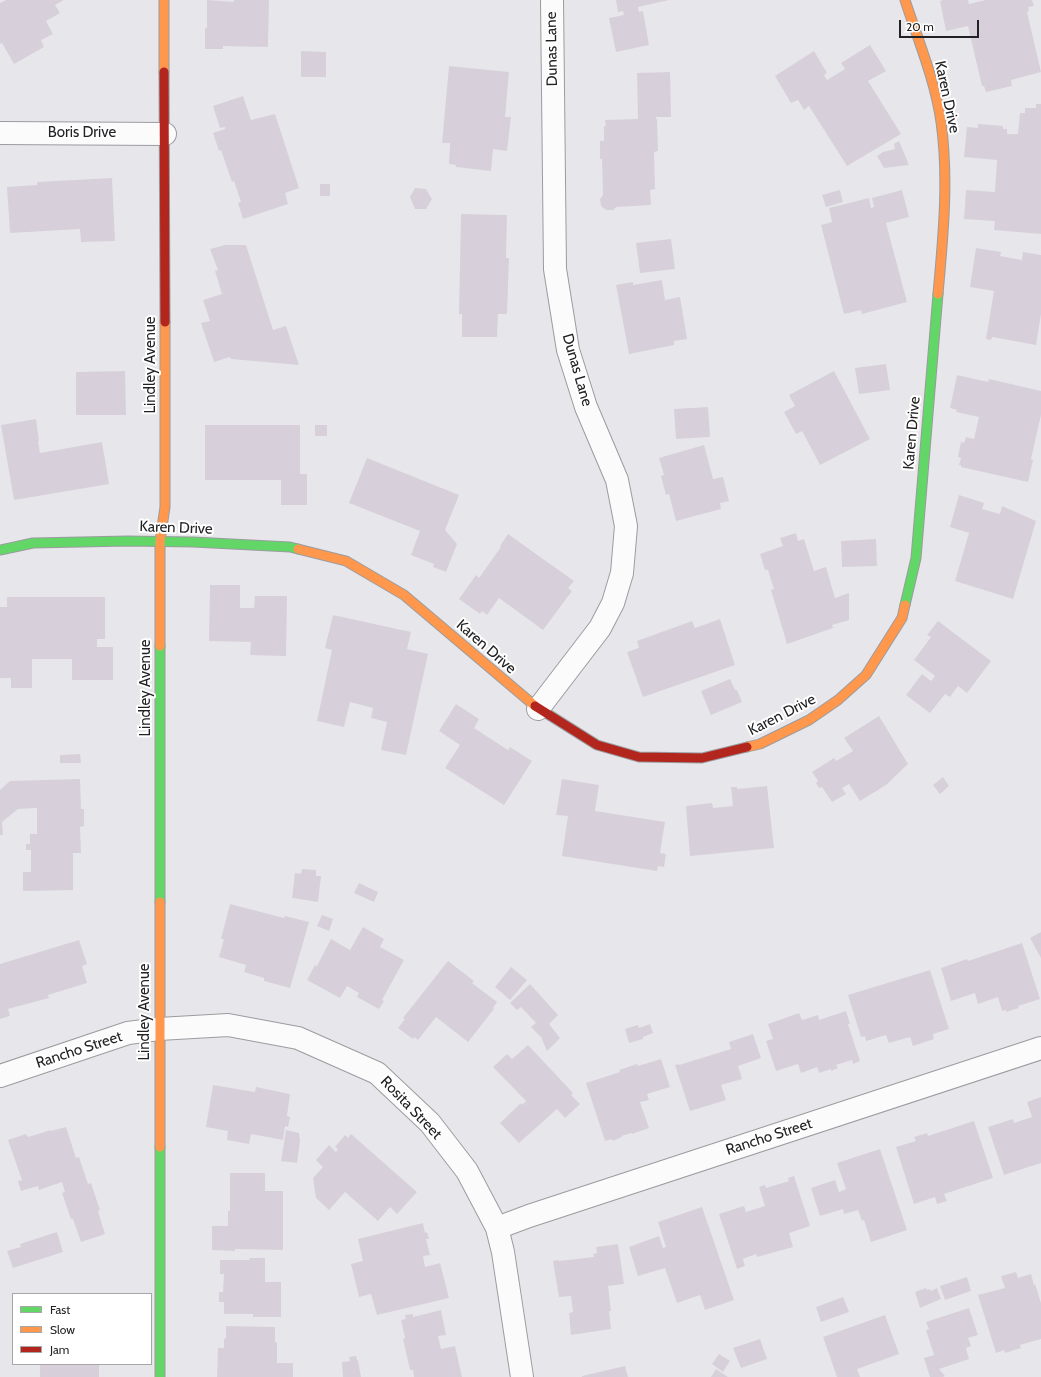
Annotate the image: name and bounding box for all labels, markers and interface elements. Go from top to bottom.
street label: Dunas Lane [542,12,562,86]
scale bar [901,12,981,38]
text: 20 m [906,19,934,34]
street label: Karen Drive [931,59,963,135]
street label: Boris Drive [48,124,116,142]
street label: Lindley Avenue [142,317,160,413]
street label: Dunas Lane [558,332,596,408]
street label: Karen Drive [900,396,924,470]
street label: Karen Drive [139,518,213,538]
street label: Karen Drive [452,616,520,678]
street label: Lindley Avenue [137,640,155,736]
street label: Karen Drive [745,690,819,740]
street label: Lindley Avenue [136,964,154,1060]
street label: Rancho Street [34,1028,124,1072]
street label: Rosita Street [377,1073,445,1143]
street label: Rancho Street [724,1115,814,1159]
legend [12,1293,152,1365]
text: Fast [50,1302,70,1317]
text: Slow [50,1322,75,1337]
text: Jam [50,1342,69,1357]

